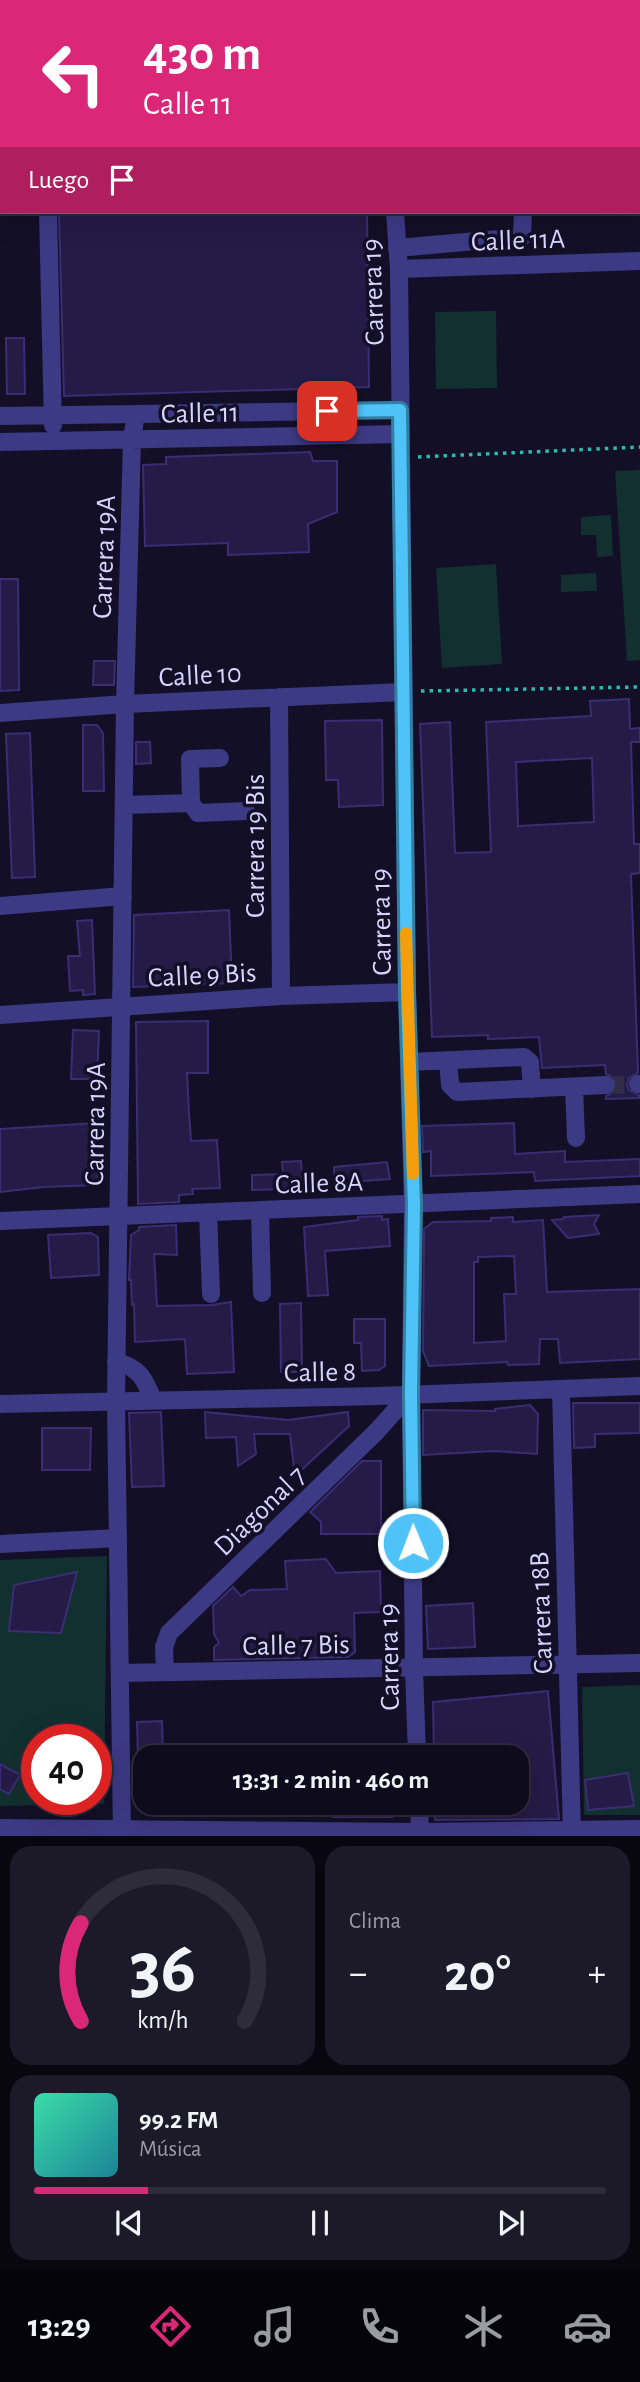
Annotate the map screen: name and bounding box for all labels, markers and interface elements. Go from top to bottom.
icon: left [28,28,119,119]
text: 430 m [143,30,261,79]
text: Calle 11 [143,88,232,120]
icon: arrive [103,161,141,199]
text: Luego [28,167,89,193]
street label: Calle 11A [470,225,566,257]
street label: Carrera 19 [358,238,390,346]
pin [297,381,357,441]
icon: arrive [308,392,346,430]
street label: Calle 11 [161,399,239,429]
street label: Carrera 19A [89,495,121,619]
street label: Calle 10 [158,660,242,692]
street label: Carrera 19 Bis [242,774,270,918]
street label: Carrera 19 [367,868,397,976]
street label: Calle 9 Bis [147,959,257,993]
street label: Carrera 19A [81,1062,111,1186]
street label: Calle 8A [274,1168,364,1200]
street label: Calle 8 [284,1358,356,1388]
street label: Diagonal 7 [209,1461,312,1562]
position arrow [376,1506,450,1580]
street label: Carrera 18B [526,1551,558,1675]
street label: Carrera 19 [375,1603,405,1711]
street label: Calle 7 Bis [242,1631,350,1661]
speed limit sign: 40 [21,1724,112,1815]
text: 13:31 · 2 min · 460 m [233,1767,429,1793]
text: Clima [349,1910,401,1933]
text: 36 [129,1934,196,2007]
text: 20° [444,1948,511,2000]
text: − [349,1955,367,1993]
text: + [588,1955,606,1993]
text: km/h [137,2008,188,2033]
text: 99.2 FM [139,2107,219,2133]
text: Música [139,2138,202,2161]
icon: previous [110,2204,148,2242]
icon: pause [301,2204,339,2242]
icon: next [492,2204,530,2242]
icon: directions [146,2302,195,2351]
icon: music [250,2302,299,2351]
icon: phone [355,2302,404,2351]
icon: climate [459,2302,508,2351]
icon: car [563,2302,612,2351]
text: 13:29 [28,2310,91,2342]

